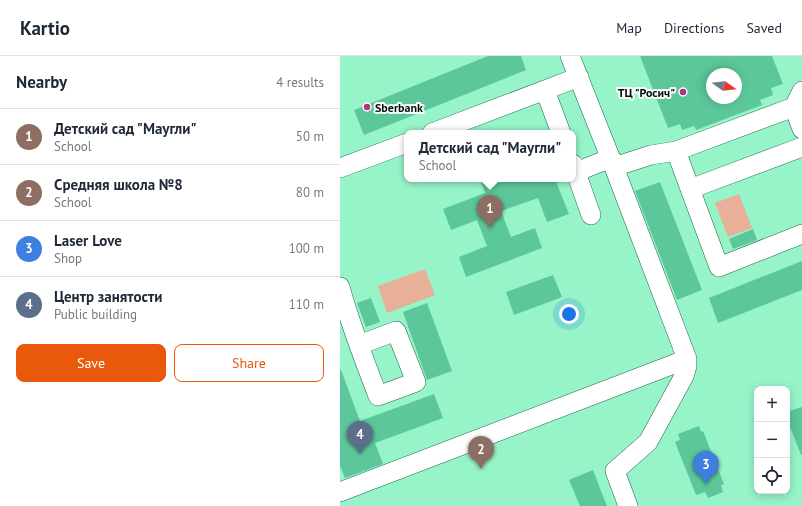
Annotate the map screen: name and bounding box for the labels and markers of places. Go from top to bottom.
place label: ТЦ "Росич" [618,85,675,100]
marker: ТЦ "Росич" [678,87,688,97]
place label: Sberbank [375,100,423,115]
marker: Sberbank [362,102,372,112]
pin: 1 [477,195,503,228]
pin: 4 [347,421,373,454]
pin: 2 [468,436,494,469]
pin: 3 [693,451,719,484]

